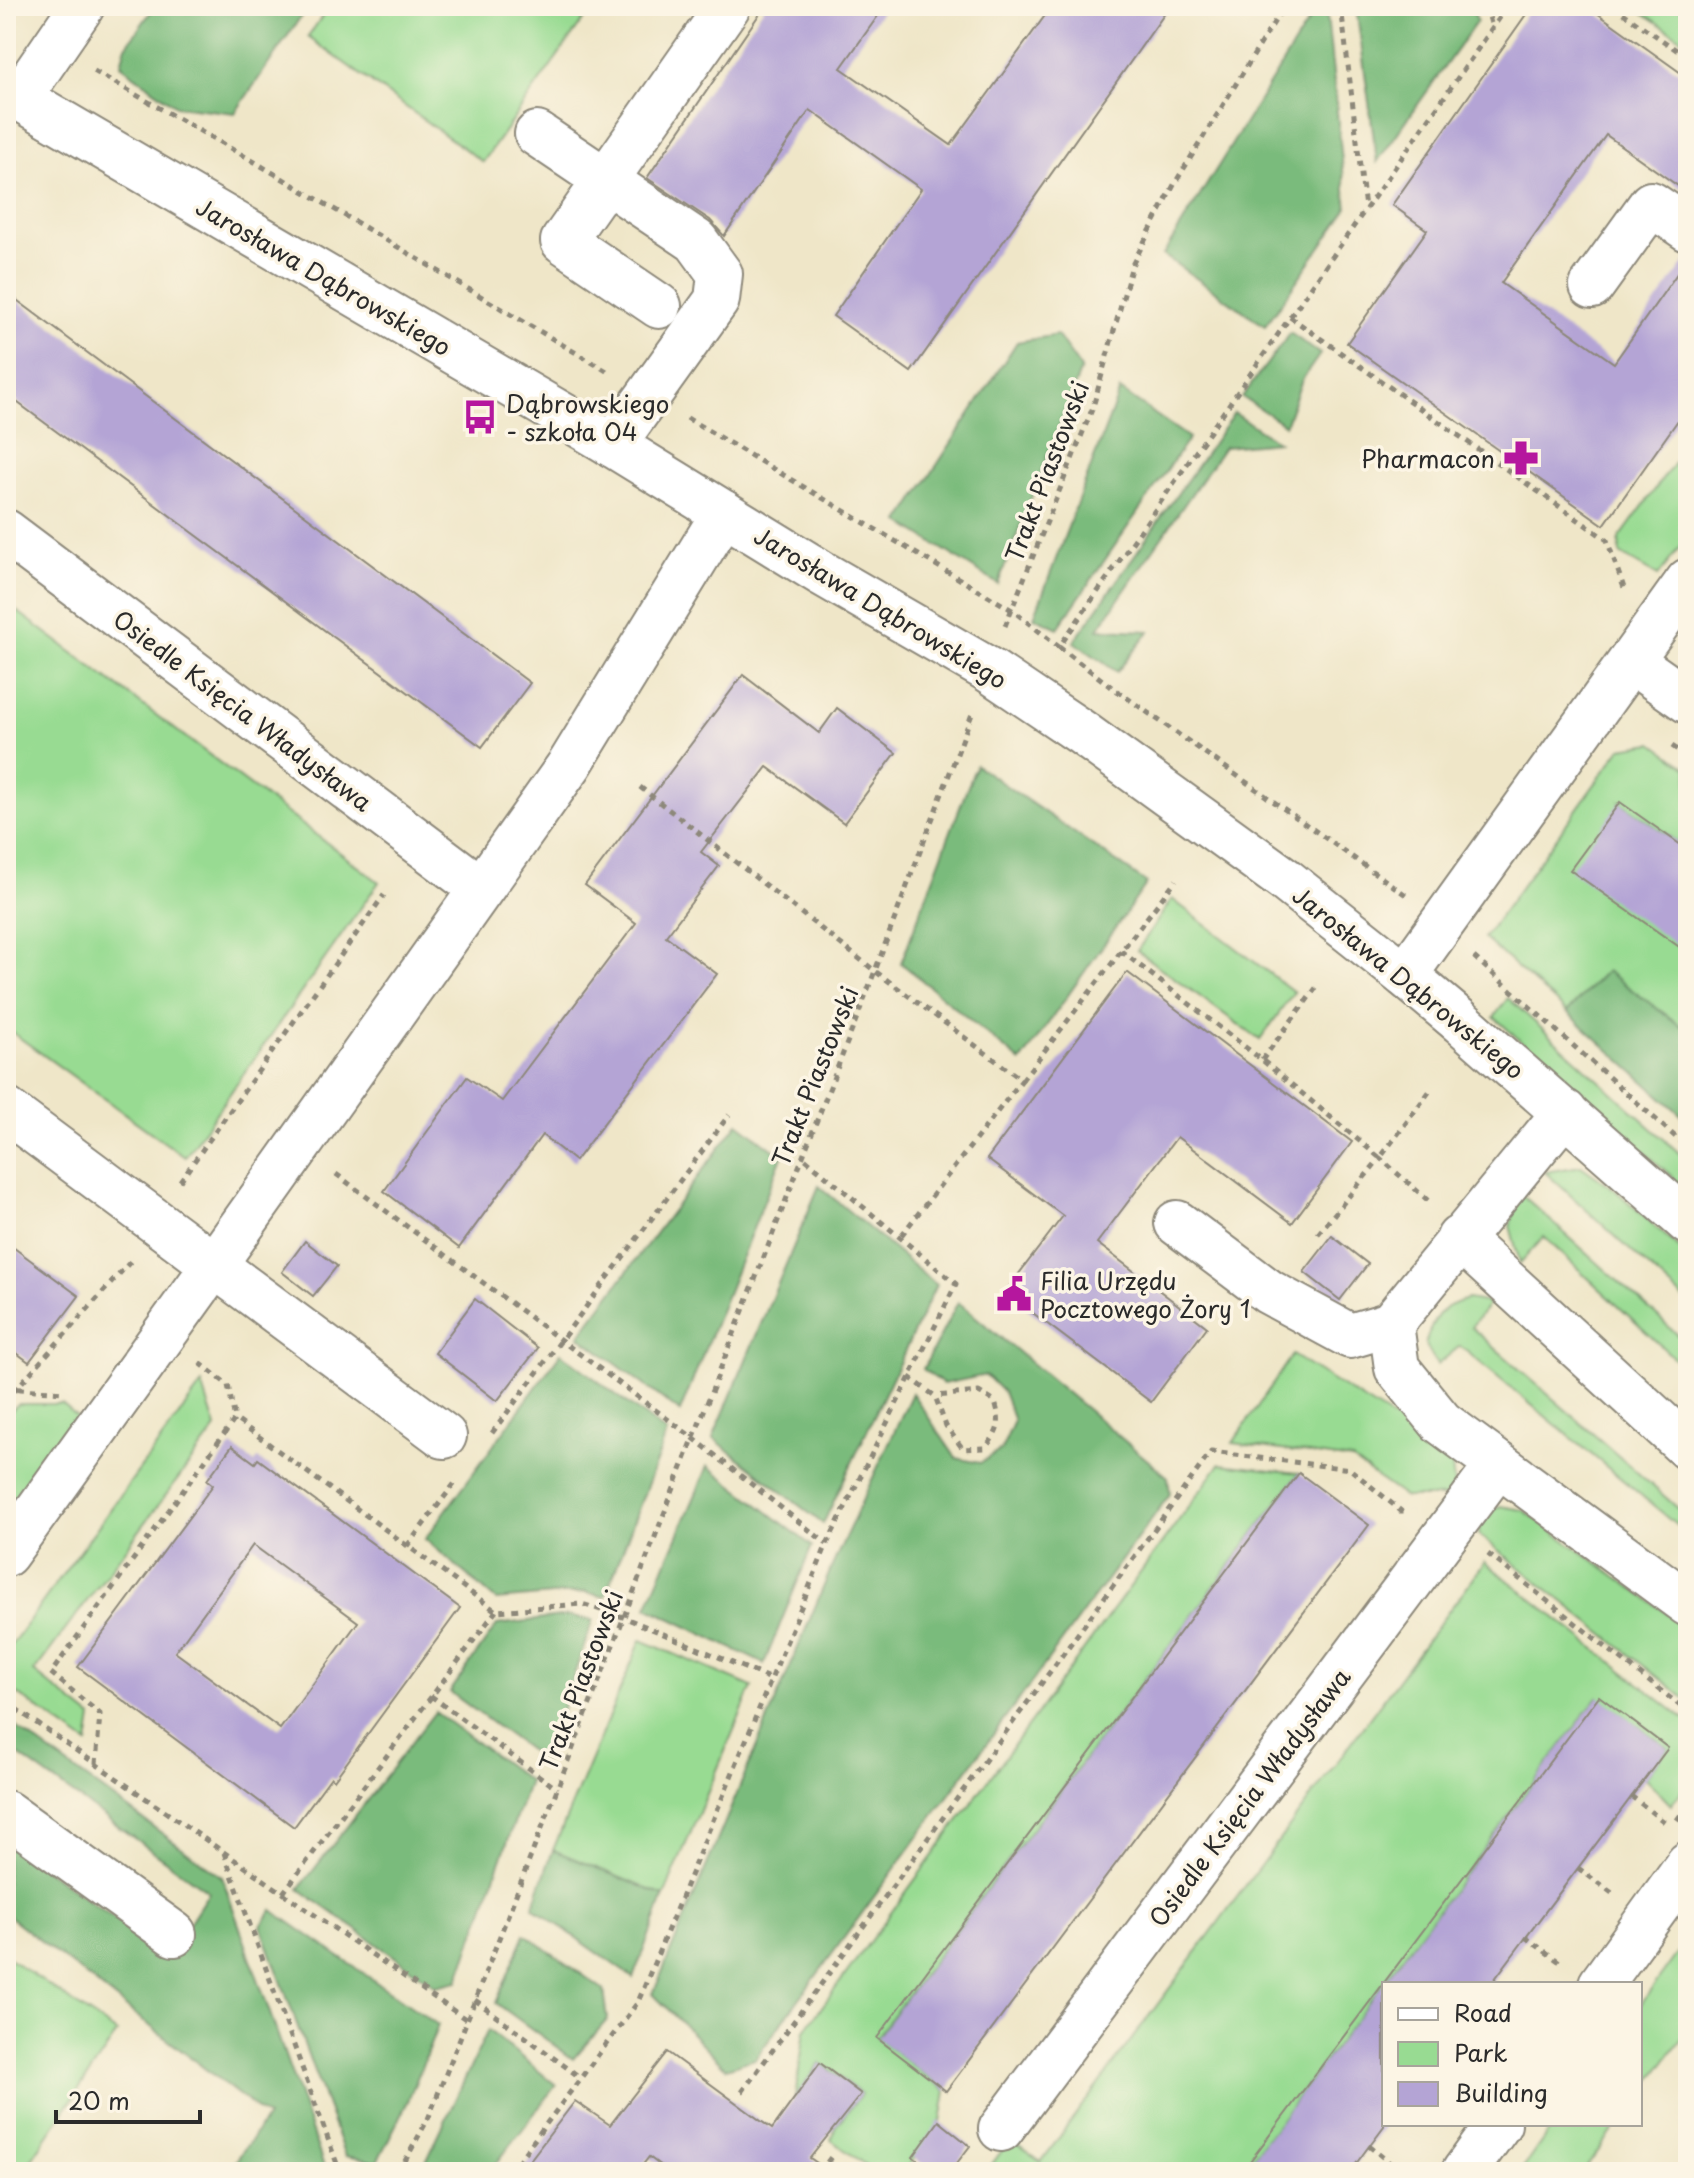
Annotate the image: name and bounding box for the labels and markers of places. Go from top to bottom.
place label: Dąbrowskiego - szkoła 04 [506,385,669,449]
bus stop icon: Dąbrowskiego - szkoła 04 [461,398,499,436]
pharmacy icon: Pharmacon [1502,439,1540,477]
place label: Pharmacon [1361,440,1495,476]
place label: Filia Urzędu Pocztowego Żory 1 [1040,1262,1251,1326]
public building icon: Filia Urzędu Pocztowego Żory 1 [995,1275,1033,1313]

